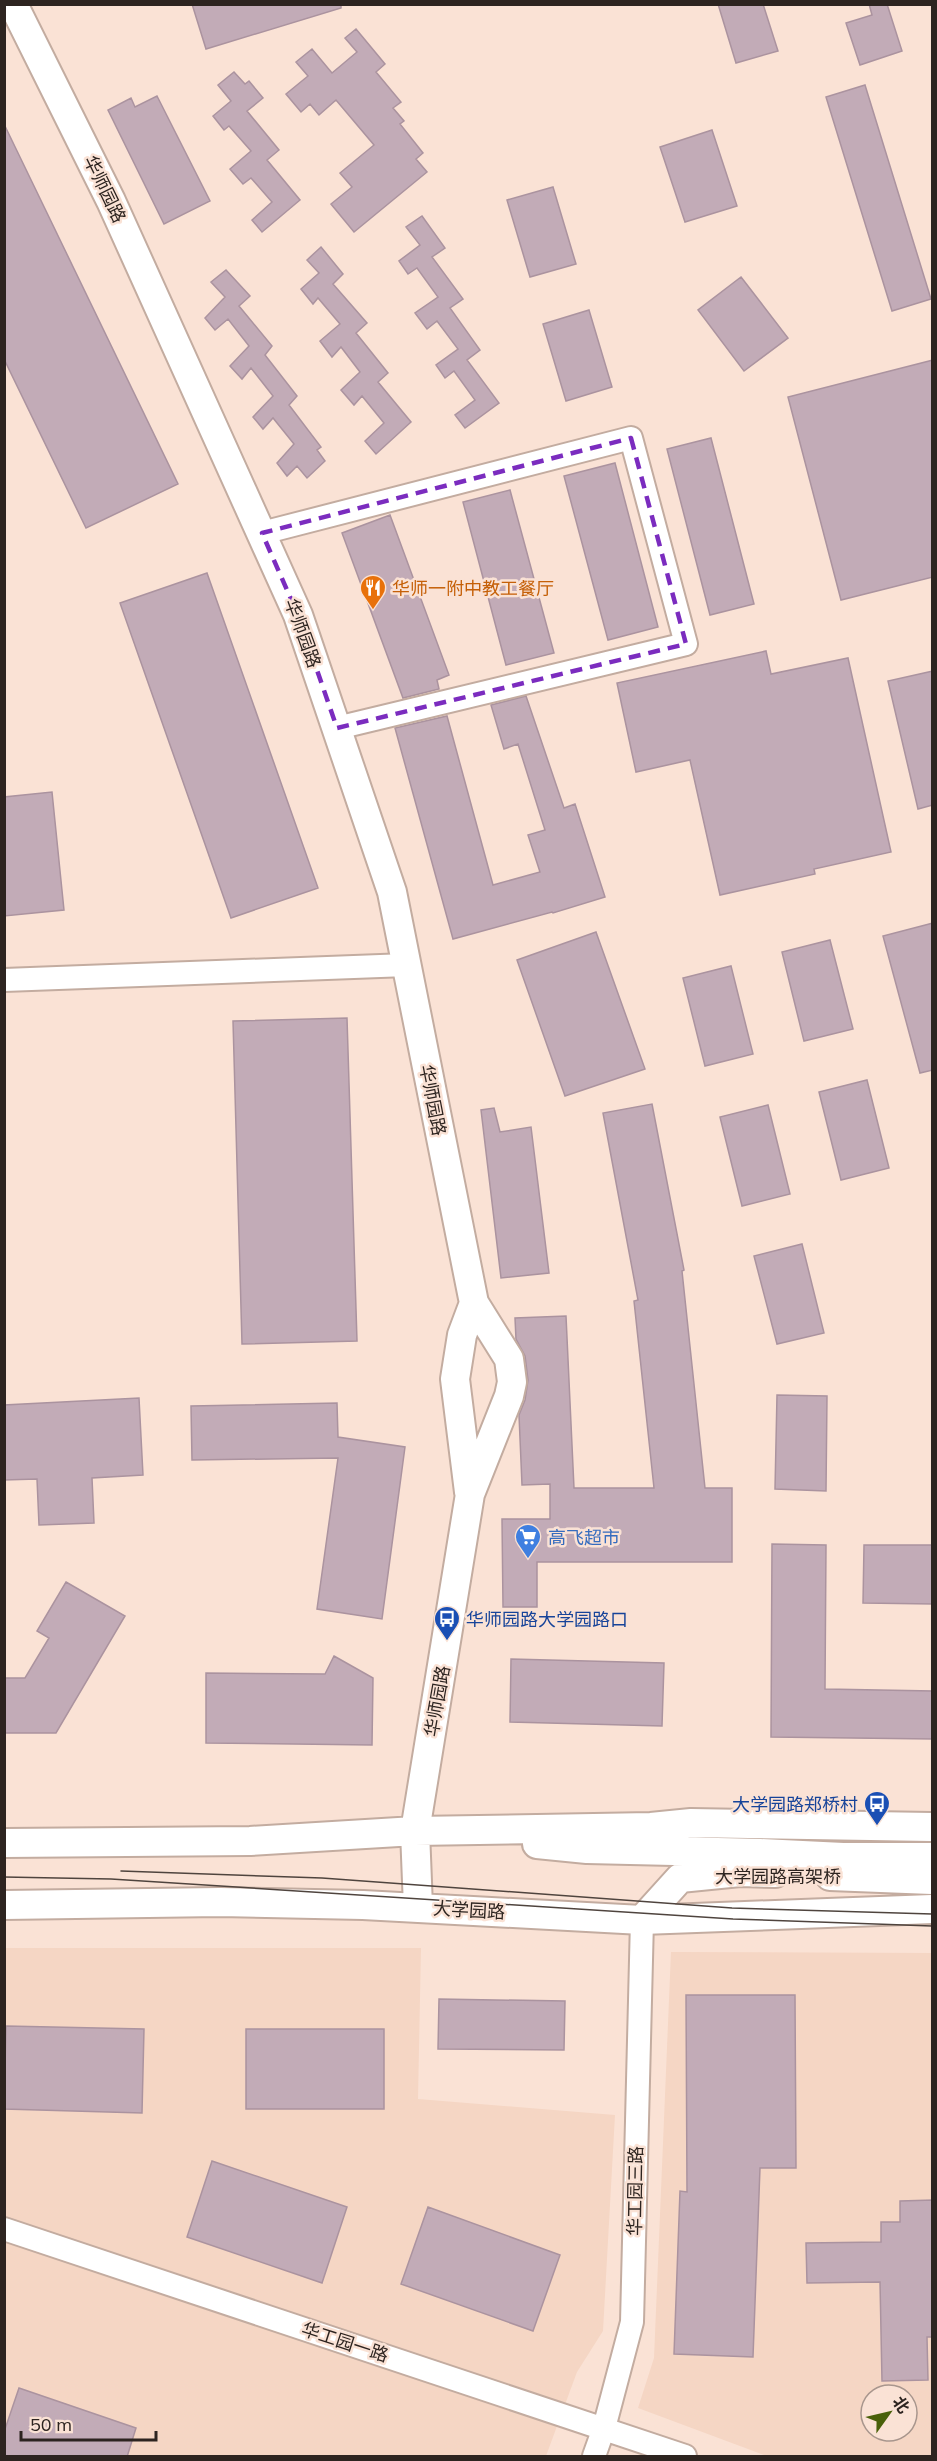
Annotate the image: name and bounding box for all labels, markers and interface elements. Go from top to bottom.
street label: 华师园路 [79,152,131,226]
restaurant icon: 华师一附中教工餐厅 [358,573,388,611]
place label: 华师一附中教工餐厅 [392,577,554,600]
street label: 华师园路 [280,595,326,671]
street label: 华师园路 [415,1062,451,1138]
supermarket icon: 高飞超市 [513,1522,543,1560]
place label: 高飞超市 [548,1526,620,1549]
bus stop icon: 华师园路大学园路口 [432,1604,462,1642]
place label: 华师园路大学园路口 [466,1608,628,1631]
street label: 华师园路 [419,1664,455,1738]
bus stop icon: 大学园路郑桥村 [862,1789,892,1827]
place label: 大学园路郑桥村 [732,1793,858,1816]
street label: 大学园路高架桥 [715,1865,841,1888]
street label: 大学园路 [432,1897,506,1923]
street label: 华工园三路 [623,2146,647,2236]
street label: 华工园一路 [299,2317,391,2367]
north arrow [859,2383,919,2443]
text: 北 [889,2392,914,2417]
scale bar [21,2404,156,2442]
text: 50 m [30,2413,72,2436]

